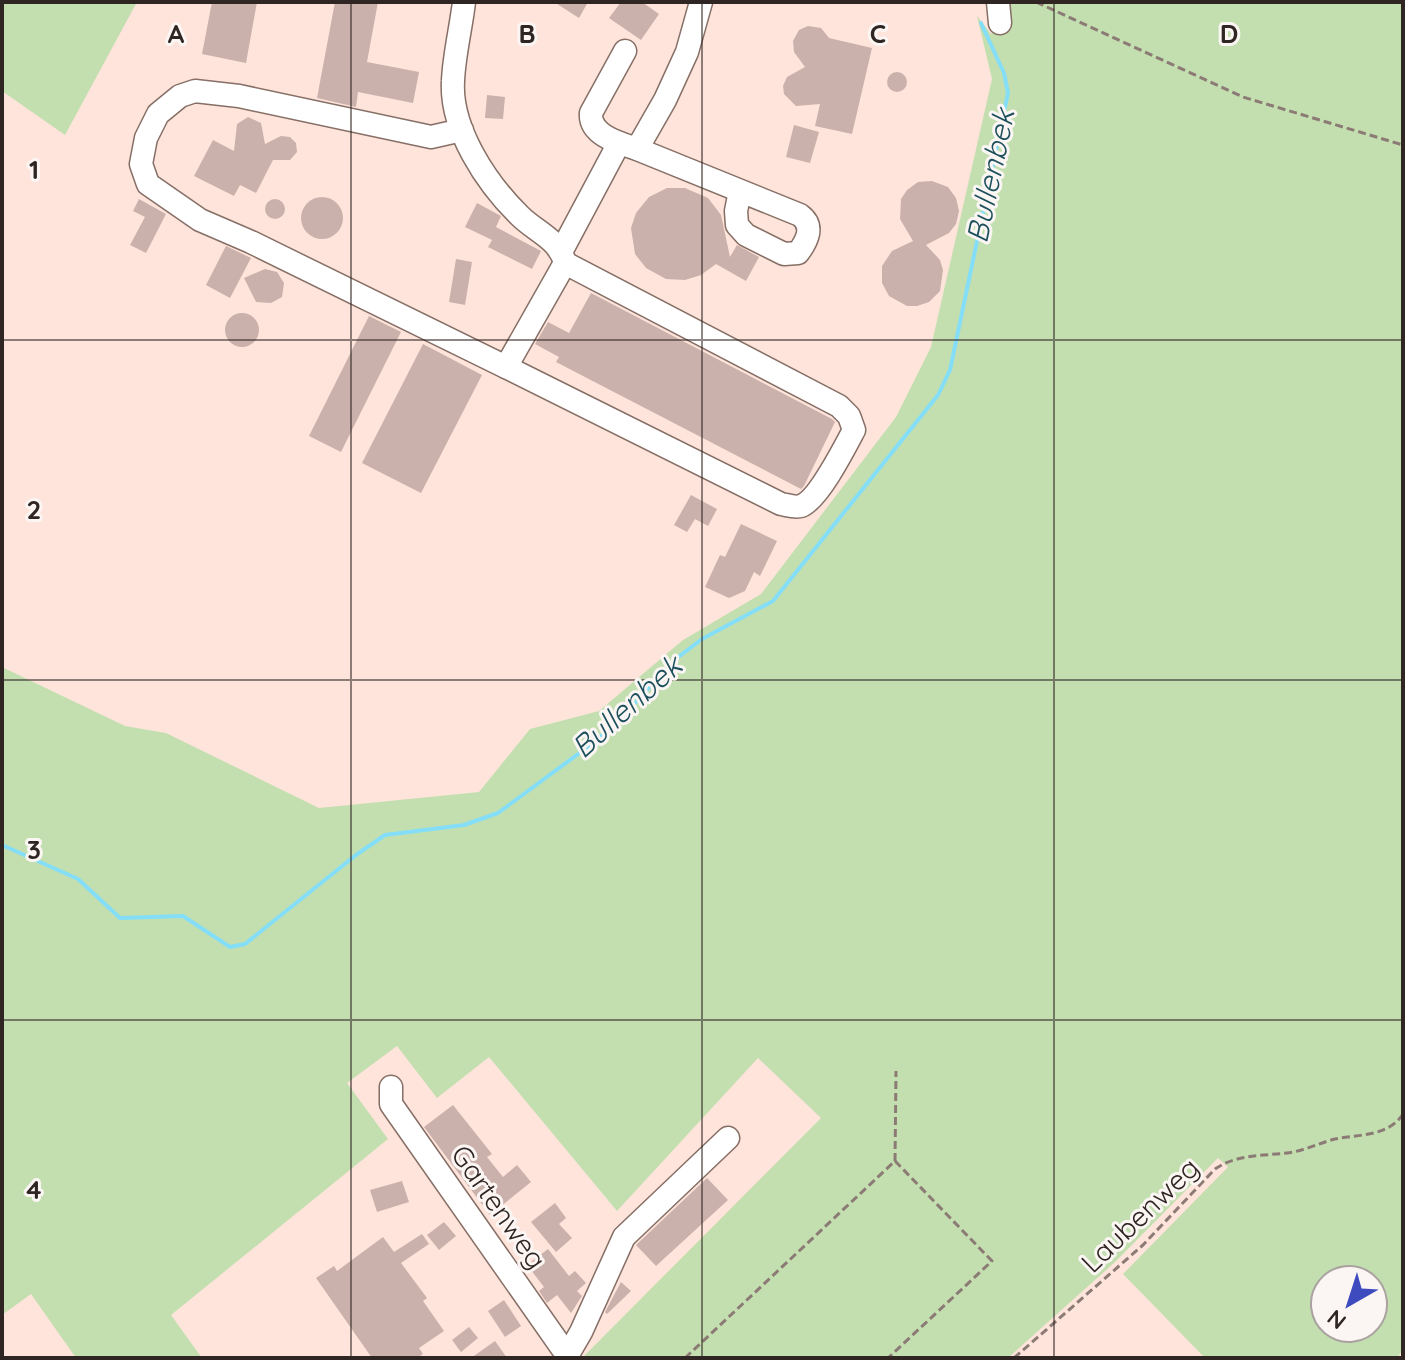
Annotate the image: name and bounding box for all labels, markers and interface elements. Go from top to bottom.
text: A [168,17,185,50]
text: B [518,17,536,50]
text: C [870,17,886,50]
text: D [1220,17,1238,50]
water label: Bullenbek [957,103,1023,246]
text: 1 [29,153,39,186]
text: 2 [27,493,41,526]
water label: Bullenbek [563,645,692,766]
text: 3 [27,833,41,866]
street label: Gartenweg [444,1138,555,1275]
street label: Laubenweg [1073,1150,1206,1280]
text: 4 [26,1173,42,1206]
north arrow [1309,1264,1389,1344]
text: N [1321,1304,1352,1336]

